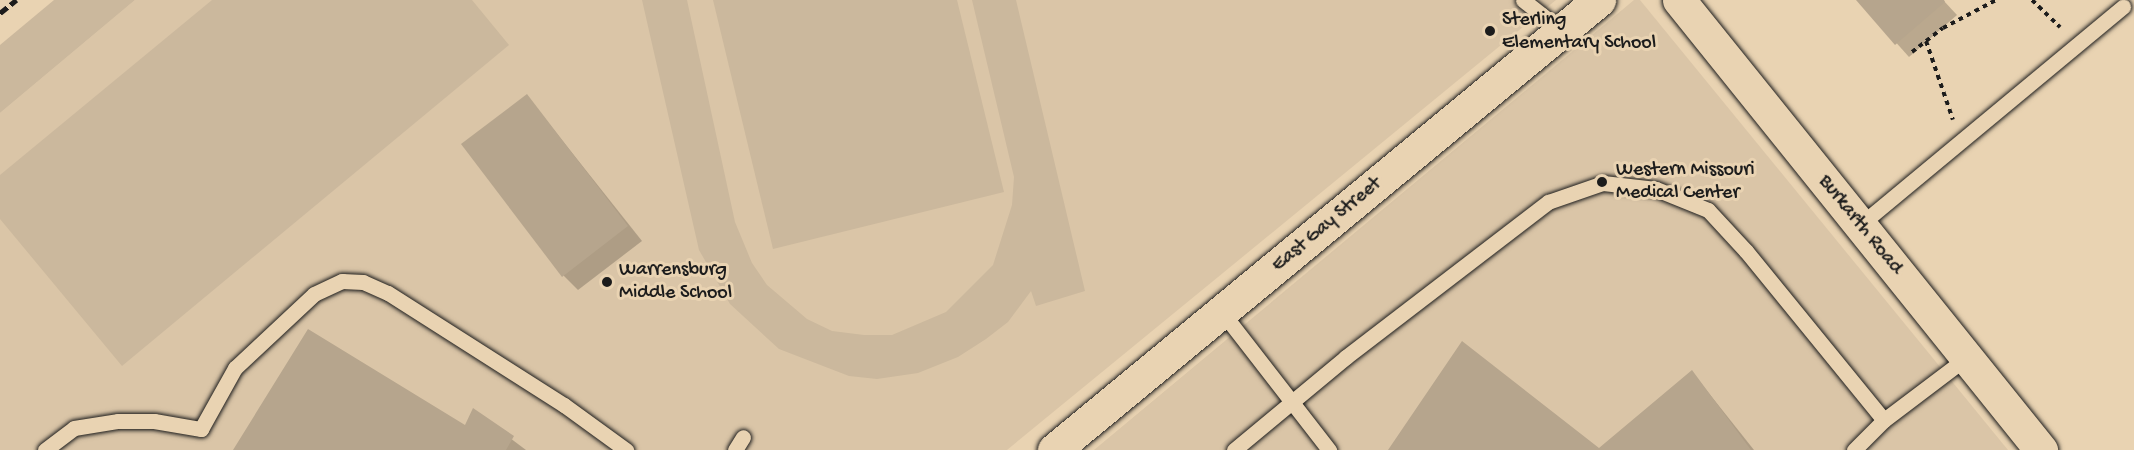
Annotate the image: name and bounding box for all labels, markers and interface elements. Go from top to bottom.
place label: Sterling Elementary School [1502,8,1656,55]
marker: Sterling Elementary School [1483,24,1497,38]
place label: Western Missouri Medical Center [1616,158,1755,205]
street label: Burkarth Road [1813,170,1907,280]
street label: East Gay Street [1267,172,1387,278]
marker: Western Missouri Medical Center [1593,173,1611,191]
place label: Warrensburg Middle School [619,258,732,305]
marker: Warrensburg Middle School [600,275,614,289]

